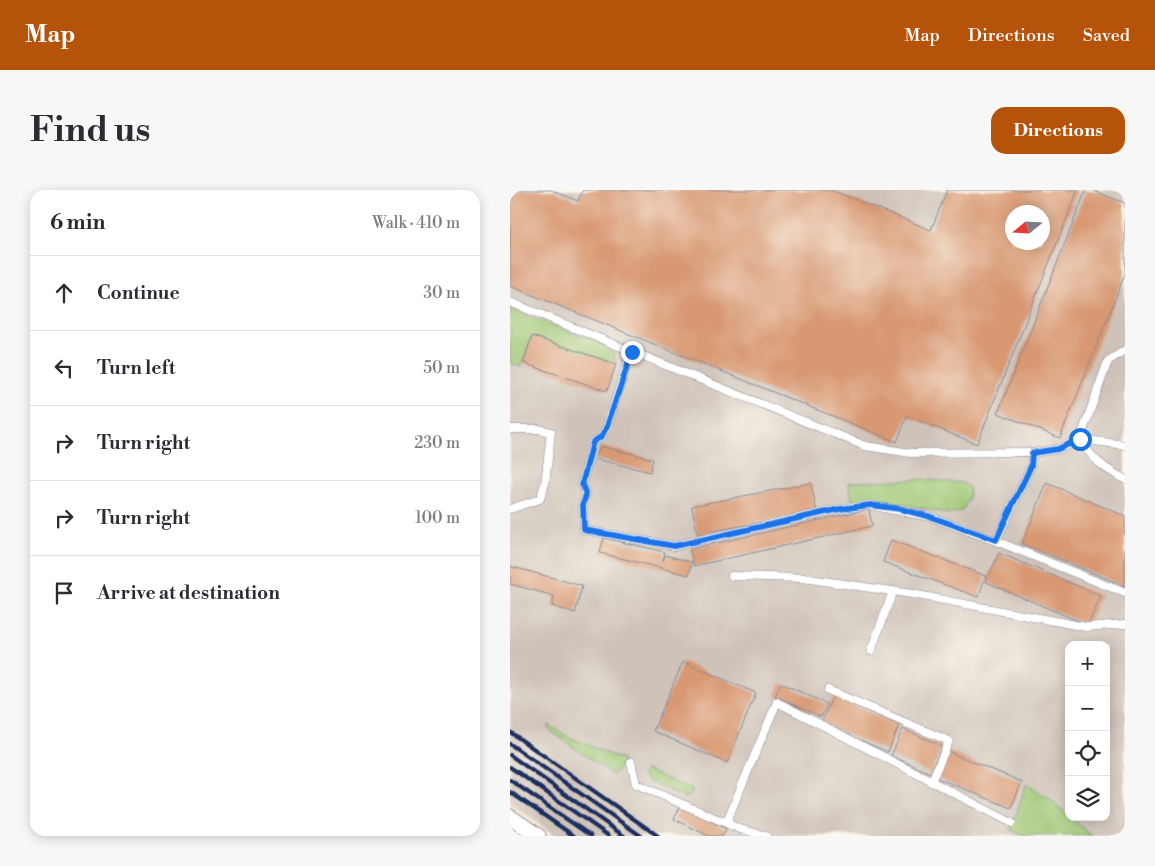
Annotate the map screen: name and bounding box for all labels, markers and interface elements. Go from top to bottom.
text: Map [25,20,75,50]
text: Map [904,24,940,47]
text: Directions [968,24,1055,47]
text: Saved [1083,24,1130,47]
button: Directions [991,107,1125,154]
text: Find us [30,109,150,152]
north arrow [1005,205,1050,250]
text: 6 min [50,210,105,236]
text: Walk · 410 m [372,213,460,233]
icon: ahead [50,279,78,307]
text: Continue [97,281,180,305]
text: 30 m [423,283,460,303]
route end [621,341,644,364]
icon: left [50,354,78,382]
text: Turn left [97,356,176,380]
text: 50 m [423,358,460,378]
route start [1069,428,1092,451]
icon: right [50,429,78,457]
text: Turn right [97,431,190,455]
text: 230 m [414,433,460,453]
icon: right [50,504,78,532]
text: Turn right [97,506,190,530]
text: 100 m [415,508,460,528]
icon: arrive [50,579,78,607]
text: Arrive at destination [97,581,280,605]
map controls [1065,641,1110,821]
button: + [1065,641,1110,686]
button: − [1065,686,1110,731]
button: locate [1065,731,1110,776]
button: layers [1065,776,1110,821]

